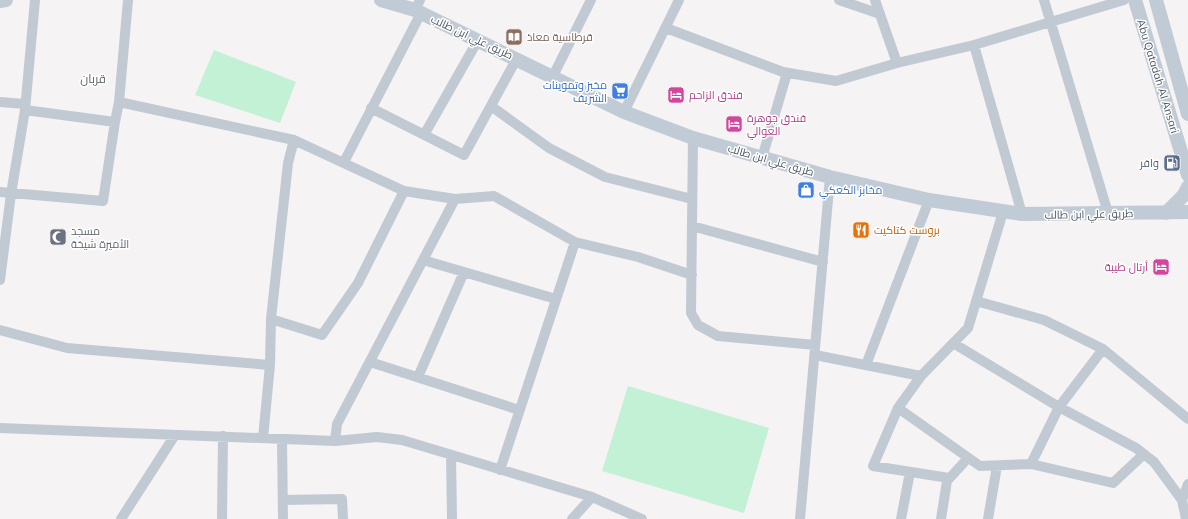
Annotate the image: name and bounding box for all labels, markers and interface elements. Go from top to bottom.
street label: طريق علي ابن طالب [428,12,515,64]
street label: Abu Qatadah Al Ansari [1134,17,1182,135]
library icon: قرطاسية معاذ [504,27,524,47]
place label: قرطاسية معاذ [527,30,593,44]
district label: قربان [80,71,106,86]
place label: مخبز وتموينات الشريف [543,78,607,105]
supermarket icon: مخبز وتموينات الشريف [610,81,630,101]
hotel icon: فندق الزاحم [666,85,686,105]
place label: فندق الزاحم [689,88,743,103]
place label: فندق جوهرة العوالي [747,111,806,140]
hotel icon: فندق جوهرة العوالي [724,114,744,134]
street label: طريق علي ابن طالب [726,141,816,181]
fuel station icon: وافر [1162,153,1182,173]
place label: وافر [1139,156,1159,170]
shop icon: مخابز الكعكي [796,180,816,200]
place label: مخابز الكعكي [819,183,882,199]
street label: طريق علي ابن طالب [1044,206,1134,224]
restaurant icon: بروست كتاكيت [851,220,871,240]
place label: بروست كتاكيت [874,223,940,237]
place label: مسجد الأميرة شيخة [71,224,129,251]
mosque icon: مسجد الأميرة شيخة [48,227,68,247]
hotel icon: أرتال طيبة [1151,257,1171,277]
place label: أرتال طيبة [1105,260,1148,274]

